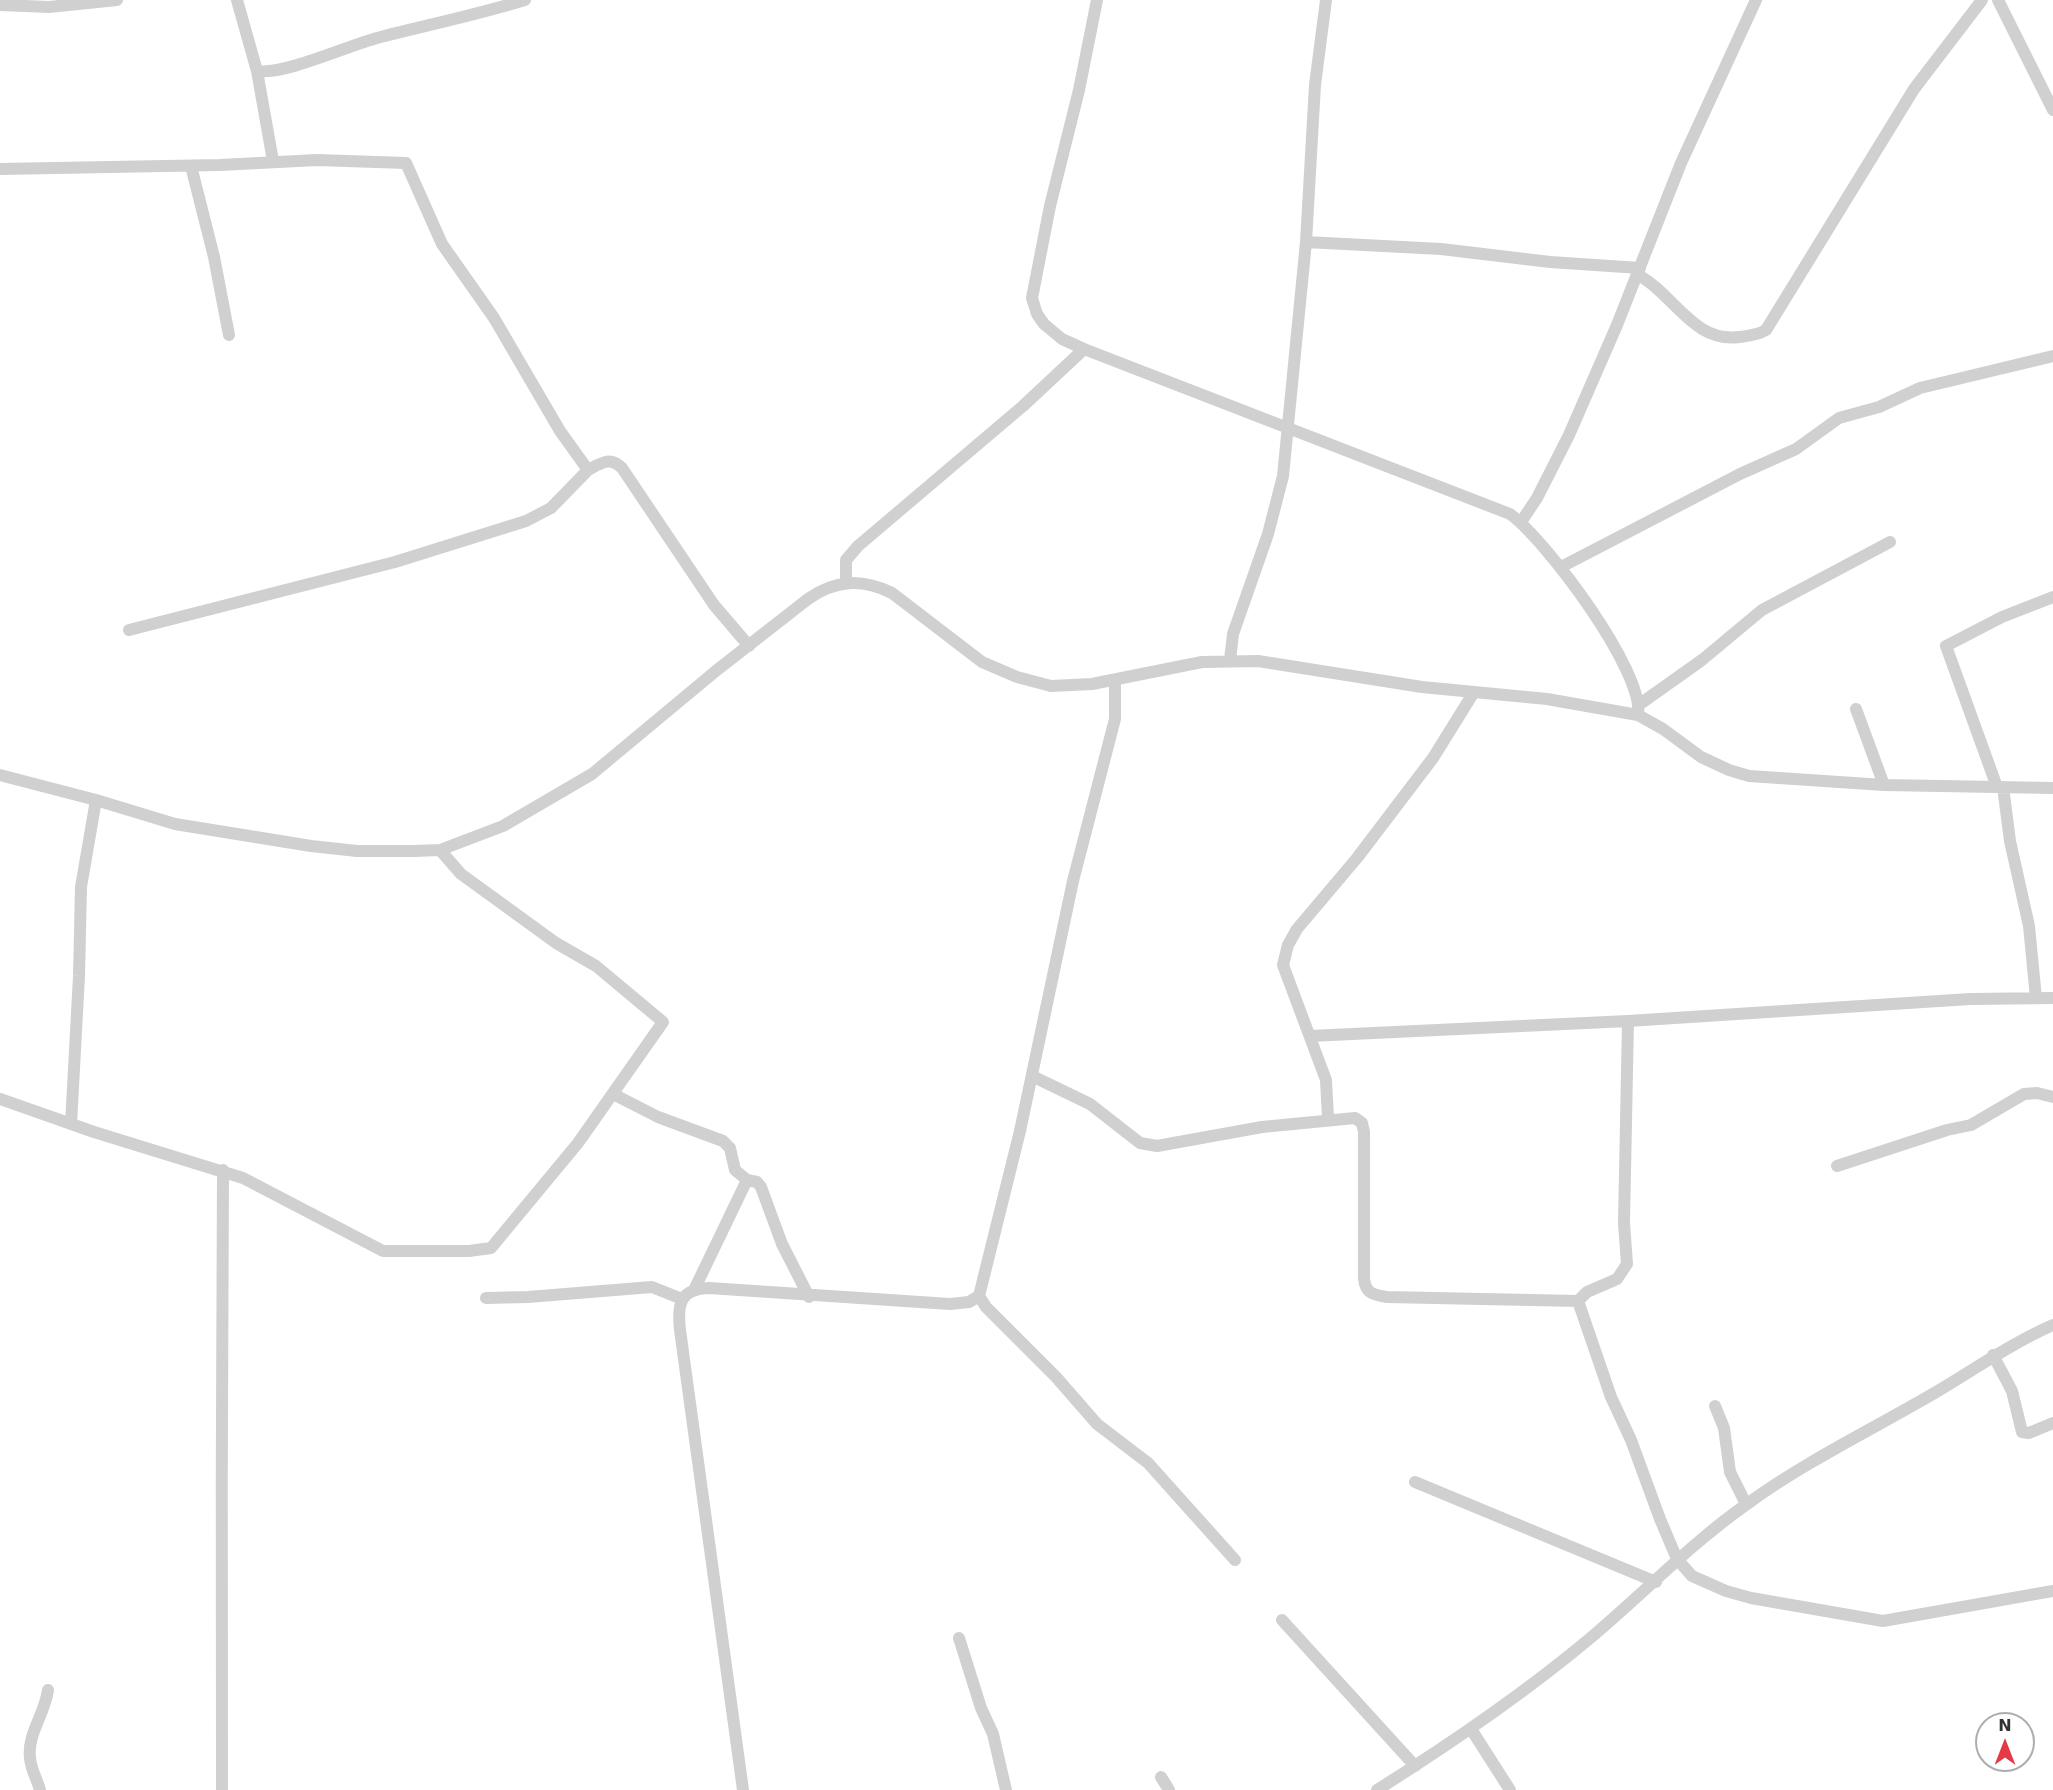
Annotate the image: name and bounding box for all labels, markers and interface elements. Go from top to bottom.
north arrow [1975,1712,2035,1772]
text: N [1998,1716,2012,1735]

